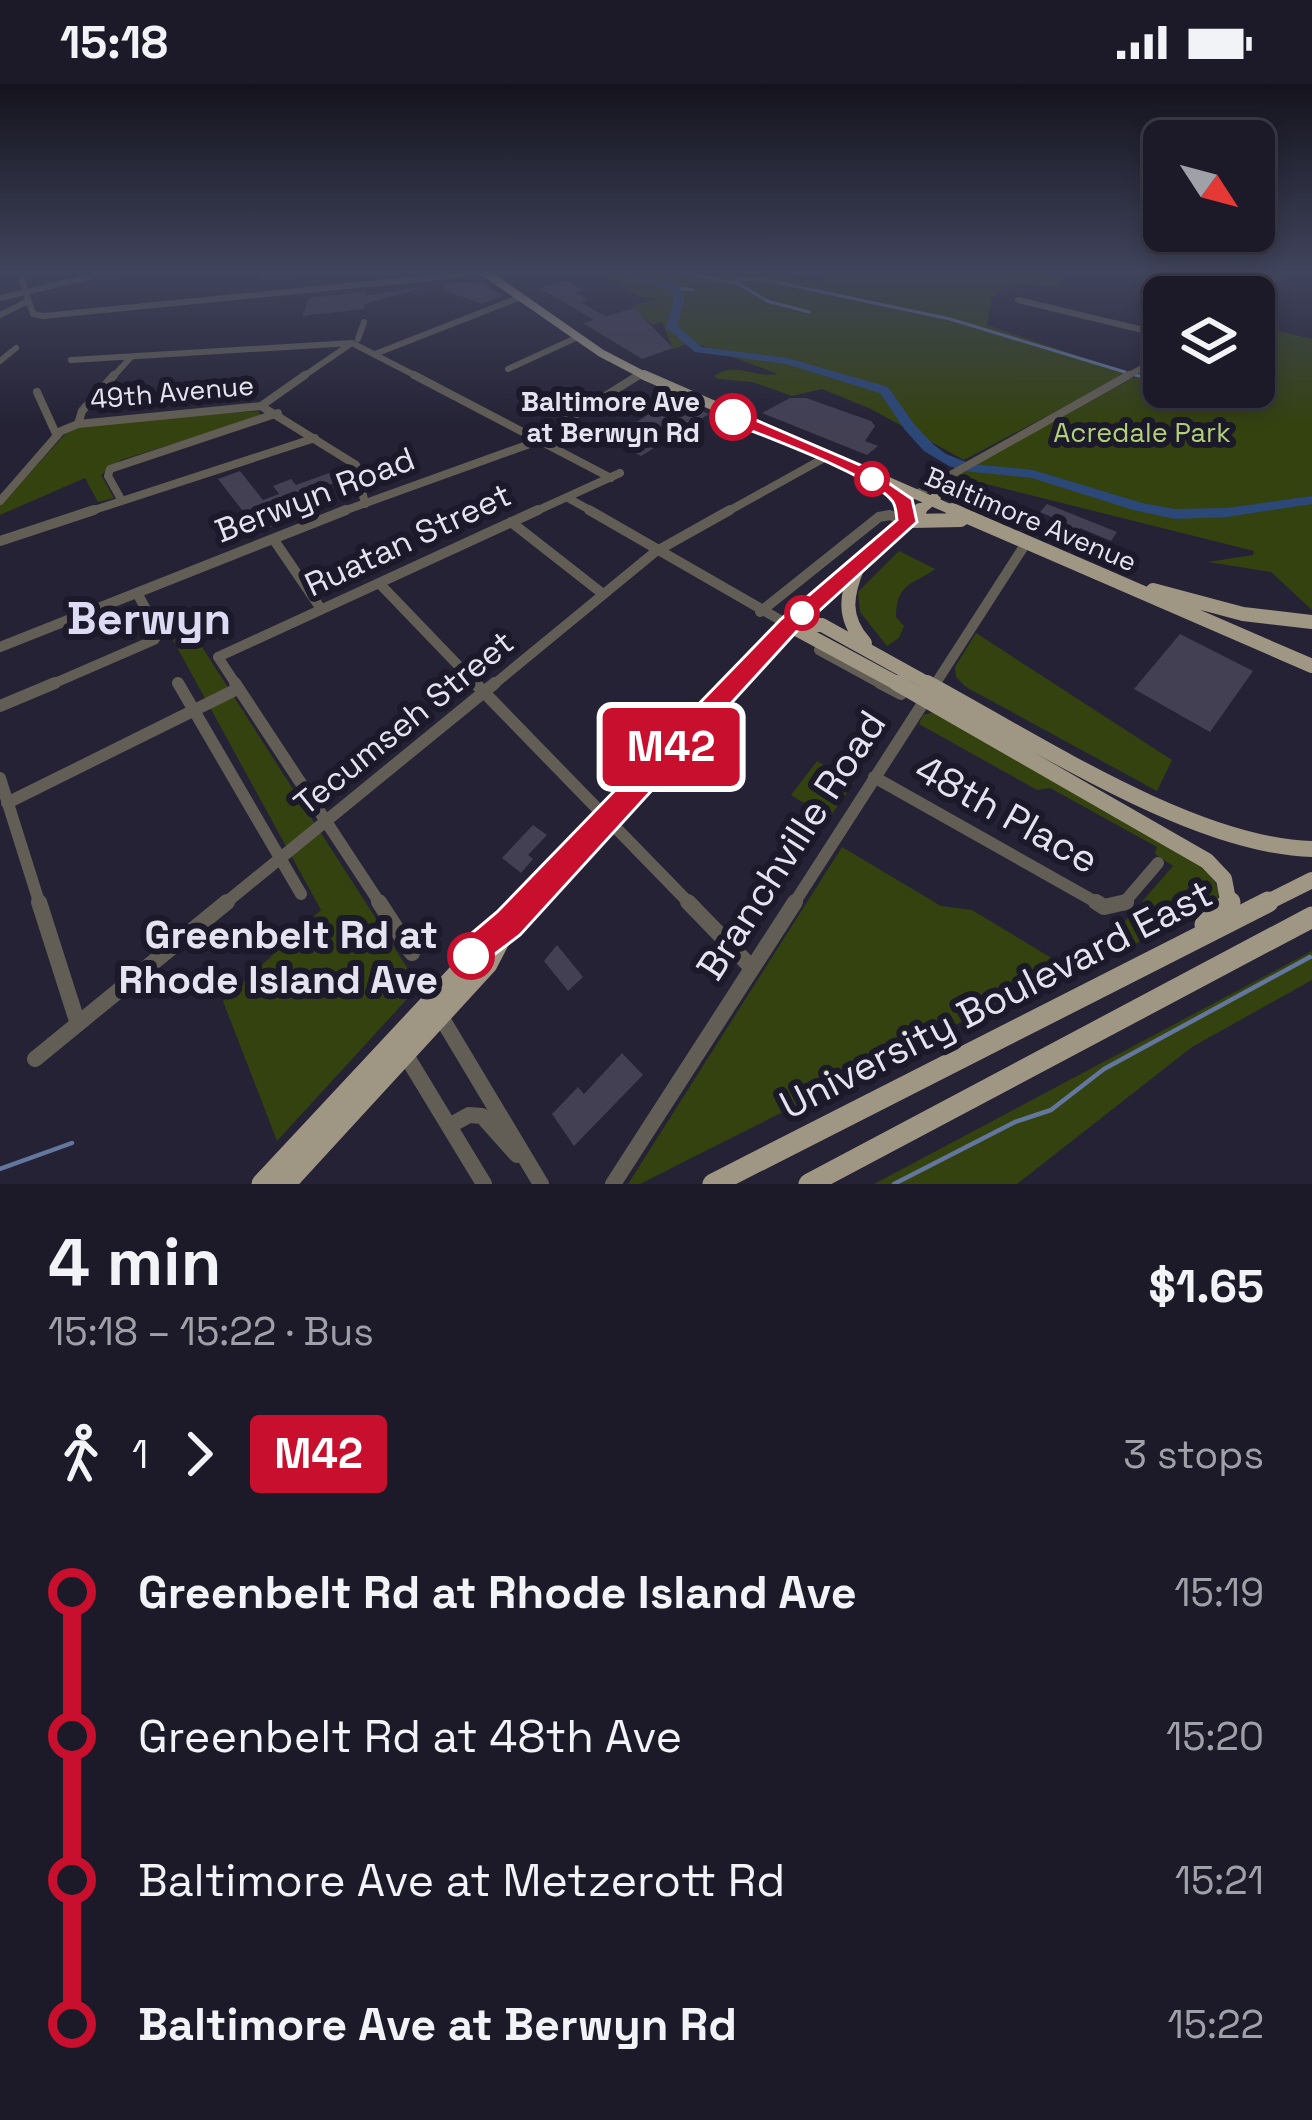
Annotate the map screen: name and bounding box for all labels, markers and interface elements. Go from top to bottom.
text: 15:18 [60,14,168,71]
north arrow [1143,120,1275,252]
map controls [1143,120,1275,408]
button: layers [1143,276,1275,408]
street label: 49th Avenue [89,367,255,417]
place label: Baltimore Ave at Berwyn Rd [521,384,700,450]
marker: Baltimore Ave at Berwyn Rd [711,395,755,439]
park label: Acredale Park [1053,415,1231,450]
street label: Berwyn Road [209,438,421,552]
street label: Baltimore Avenue [920,459,1142,579]
unlabelled marker [856,463,888,495]
street label: Ruatan Street [298,474,518,606]
district label: Berwyn [67,590,231,647]
unlabelled marker [786,597,818,629]
street label: Tecumseh Street [286,622,522,824]
street label: Branchville Road [686,701,896,989]
line badge: M42 [602,708,740,786]
text: M42 [627,720,715,773]
street label: 48th Place [907,744,1107,884]
street label: University Boulevard East [772,868,1220,1130]
place label: Greenbelt Rd at Rhode Island Ave [119,910,438,1004]
marker: Greenbelt Rd at Rhode Island Ave [449,934,493,978]
text: 4 min [48,1220,221,1304]
text: $1.65 [1149,1258,1264,1315]
text: 15:18 – 15:22 · Bus [48,1307,374,1356]
icon: walk [48,1421,114,1487]
icon: forward [166,1421,232,1487]
text: M42 [274,1427,363,1480]
text: 1 [132,1430,148,1479]
text: 3 stops [1123,1430,1264,1479]
text: Greenbelt Rd at Rhode Island Ave [138,1564,857,1621]
text: 15:19 [1174,1568,1264,1617]
text: Greenbelt Rd at 48th Ave [138,1708,682,1765]
text: 15:20 [1166,1712,1264,1761]
text: Baltimore Ave at Metzerott Rd [138,1852,785,1909]
text: 15:21 [1175,1856,1264,1905]
text: Baltimore Ave at Berwyn Rd [138,1996,737,2053]
text: 15:22 [1167,2000,1264,2049]

